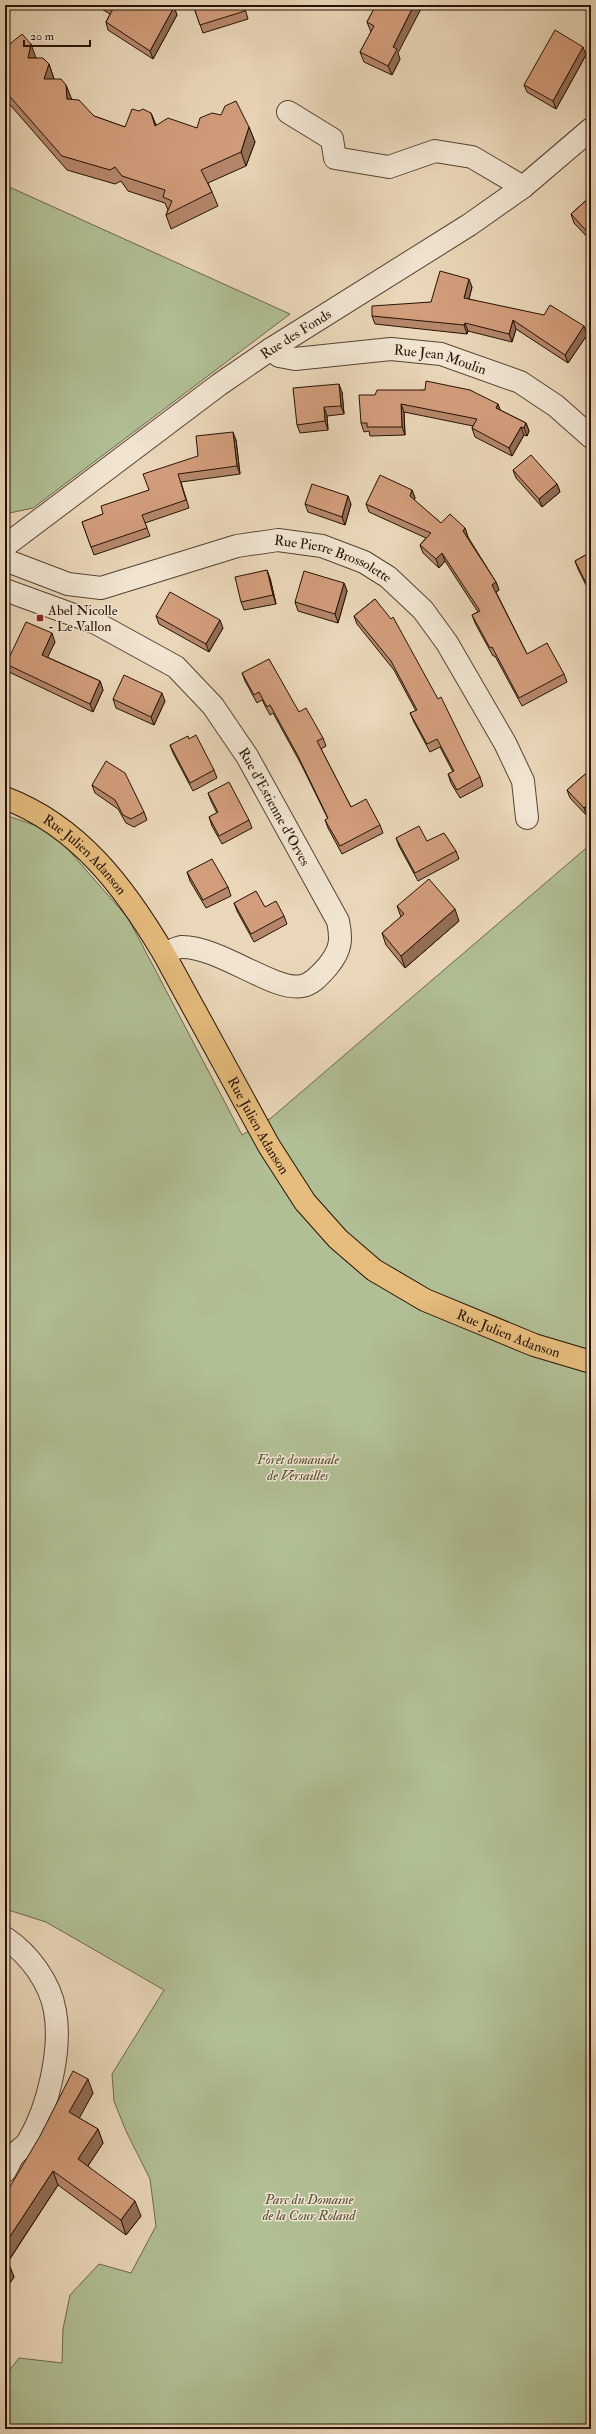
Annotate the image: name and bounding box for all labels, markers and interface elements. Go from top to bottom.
scale bar [24,22,90,48]
text: 20 m [30,29,55,44]
street label: Rue des Fonds [257,305,334,362]
street label: Rue Jean Moulin [393,341,489,378]
street label: Rue Pierre Brossolette [273,531,396,585]
place label: Abel Nicolle - Le Vallon [47,602,118,635]
marker: Abel Nicolle - Le Vallon [35,613,45,623]
street label: Rue d'Estienne d'Orves [235,744,314,869]
street label: Rue Julien Adanson [40,811,130,898]
street label: Rue Julien Adanson [224,1074,293,1177]
street label: Rue Julien Adanson [454,1306,562,1361]
park label: Forêt domaniale de Versailles [256,1451,339,1484]
park label: Parc du Domaine de la Cour Roland [262,2191,356,2224]

